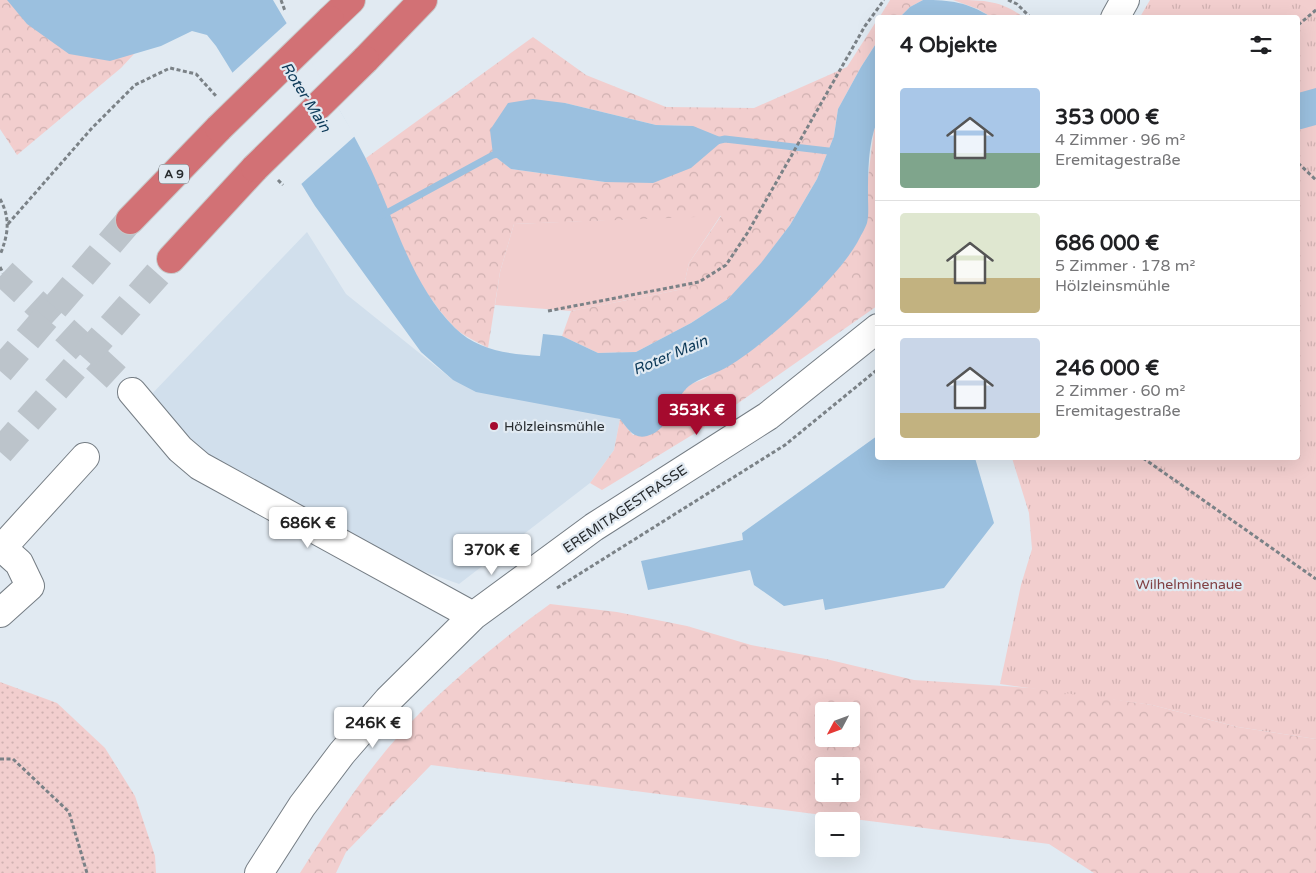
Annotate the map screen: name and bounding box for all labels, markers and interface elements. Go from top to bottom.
icon: filters [1247,31,1275,59]
text: 4 Objekte [900,33,997,58]
water label: Roter Main [277,59,335,136]
text: 353 000 € [1055,105,1159,130]
icon: home [940,108,1000,168]
text: 4 Zimmer · 96 m² [1055,130,1185,150]
text: Eremitagestraße [1055,150,1181,170]
road number: A 9 [159,164,189,183]
text: 686 000 € [1055,231,1159,256]
icon: home [940,233,1000,293]
text: 5 Zimmer · 178 m² [1055,256,1195,276]
text: Hölzleinsmühle [1055,276,1170,296]
water label: Roter Main [630,331,711,379]
text: 246 000 € [1055,356,1159,381]
icon: home [940,358,1000,418]
text: 2 Zimmer · 60 m² [1055,381,1185,401]
pin: 353K € [656,394,738,436]
text: 353K € [669,400,725,420]
text: Eremitagestraße [1055,401,1181,421]
place label: Hölzleinsmühle [504,418,605,435]
marker: Hölzleinsmühle [488,420,500,432]
street label: EREMITAGESTRASSE [560,461,690,557]
pin: 686K € [267,506,349,549]
text: 686K € [280,513,336,533]
pin: 370K € [451,534,533,576]
text: 370K € [464,540,520,560]
park label: Wilhelminenaue [1136,576,1242,593]
north arrow [815,702,860,748]
map controls [815,702,860,857]
pin: 246K € [332,706,414,749]
text: 246K € [345,713,401,733]
button: + [815,757,860,802]
button: − [815,812,860,857]

